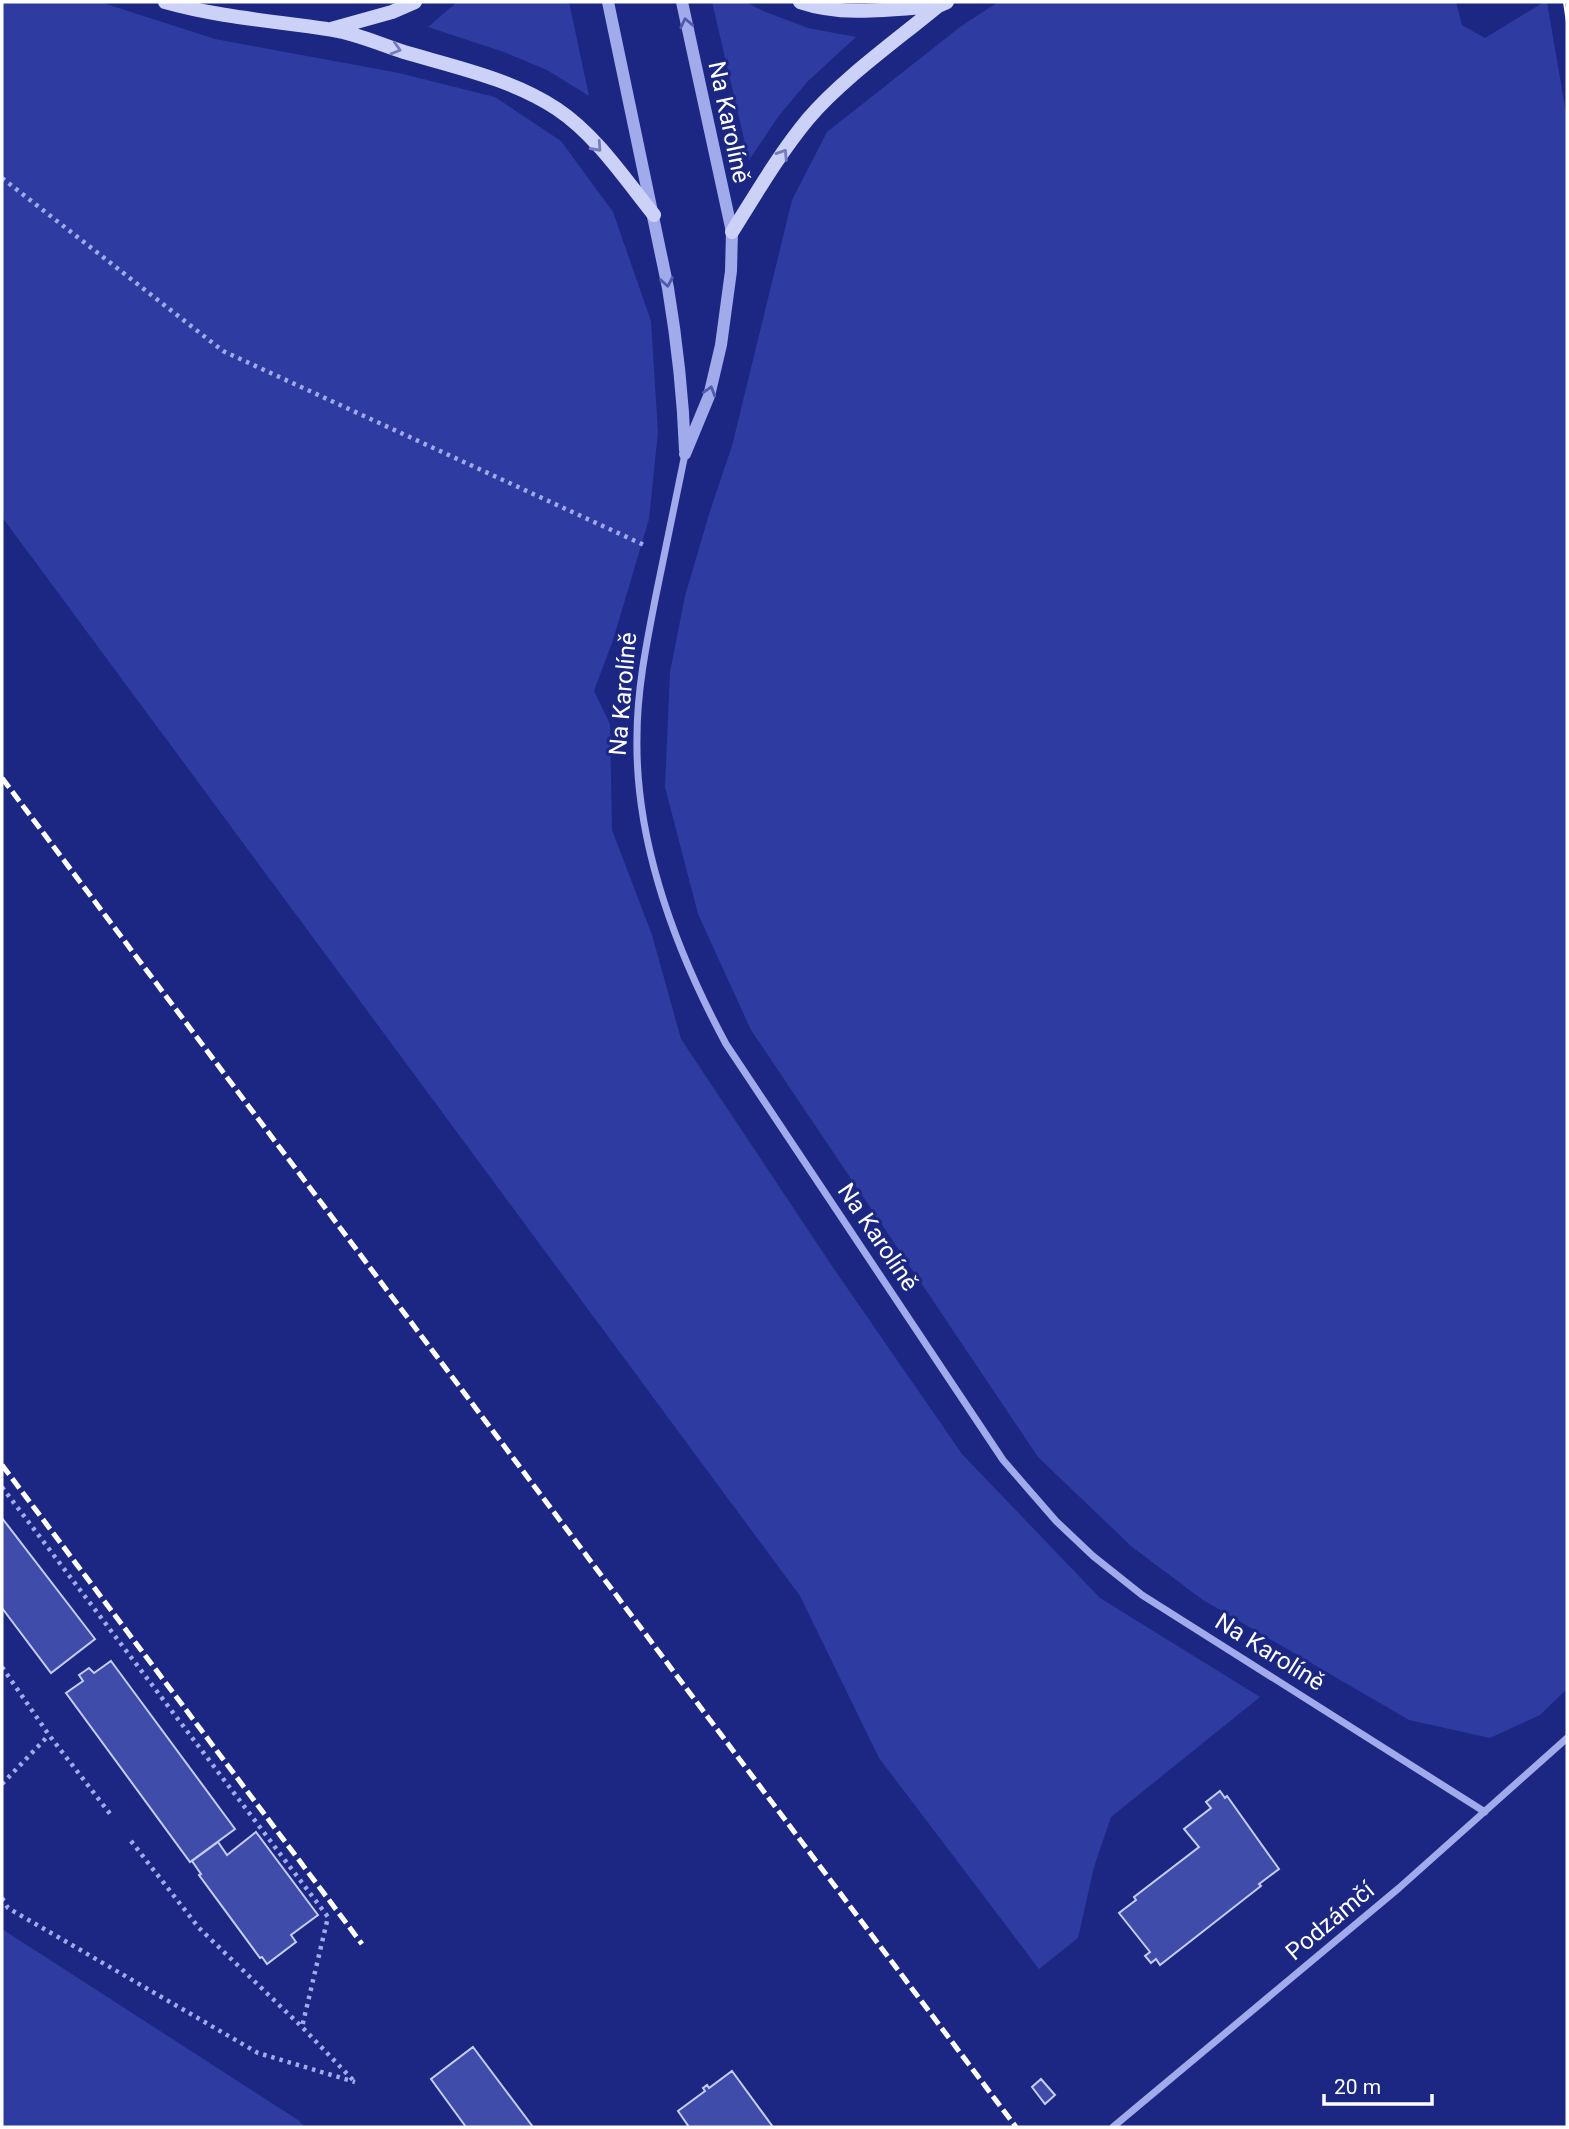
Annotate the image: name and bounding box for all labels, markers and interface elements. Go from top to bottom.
one-way arrow [680,17,695,29]
one-way arrow [390,41,402,56]
street label: Na Karolíně [702,59,756,185]
one-way arrow [589,139,602,152]
one-way arrow [774,149,787,162]
one-way arrow [659,276,674,288]
one-way arrow [701,385,716,397]
street label: Na Karolíně [604,631,642,757]
street label: Na Karolíně [832,1178,924,1296]
street label: Na Karolíně [1210,1607,1330,1697]
street label: Podzámčí [1280,1875,1381,1966]
scale bar [1324,2062,1432,2106]
text: 20 m [1334,2075,1381,2099]

